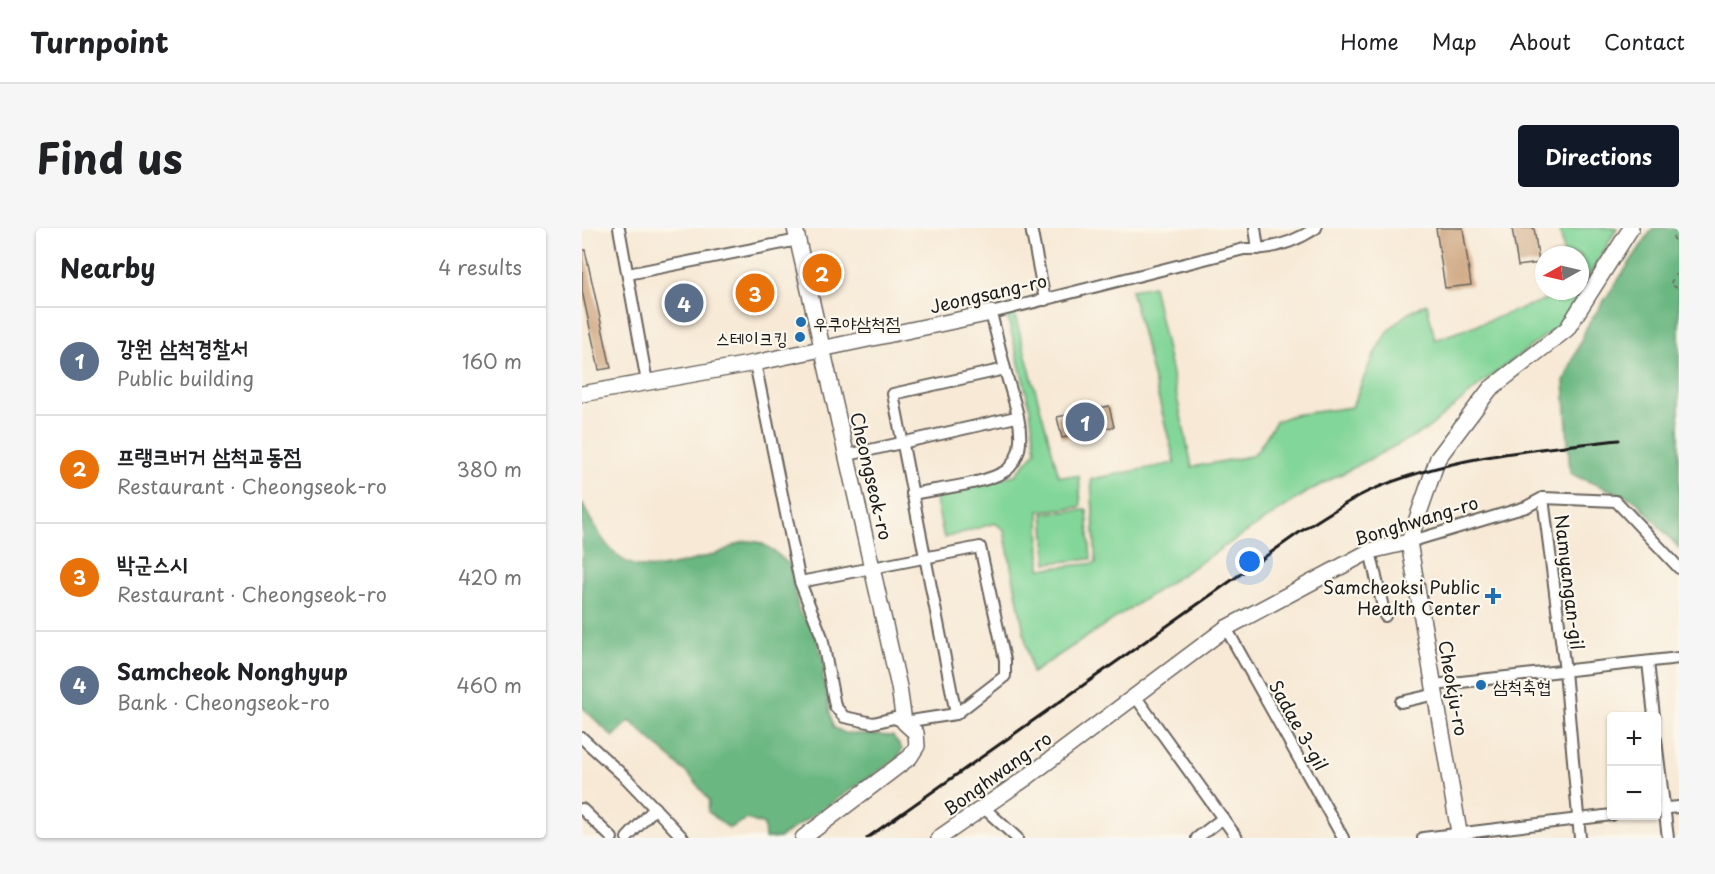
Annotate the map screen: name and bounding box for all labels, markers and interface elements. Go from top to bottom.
text: Turnpoint [30,20,169,63]
text: Home [1340,25,1399,57]
text: Map [1432,25,1477,57]
text: About [1510,25,1571,57]
text: Contact [1604,25,1685,57]
text: Find us [36,125,183,188]
button: Directions [1518,125,1679,187]
north arrow [1535,246,1589,300]
text: Nearby [60,248,155,287]
pin: 2 [802,250,842,296]
text: 4 results [438,252,522,282]
street label: Jeongsang-ro [927,266,1049,320]
pin: 3 [736,270,774,316]
pin: 4 [664,280,704,326]
place label: 우쿠야삼척점 [813,309,900,336]
marker: 우쿠야삼척점 [794,315,808,329]
place label: 스테이크킹 [716,324,788,351]
text: 강원 삼척경찰서 [117,330,248,363]
marker: 스테이크킹 [793,330,807,344]
text: 1 [75,346,84,376]
text: 160 m [462,346,522,376]
text: Public building [117,363,254,393]
pin: 1 [1066,400,1104,444]
street label: Cheongseok-ro [844,409,900,543]
text: 프랭크버거 삼척교동점 [117,438,301,471]
text: 2 [72,454,87,484]
text: 380 m [456,454,522,484]
text: Restaurant · Cheongseok-ro [117,471,387,501]
street label: Bonghwang-ro [1351,488,1481,552]
street label: Namyangan-gil [1548,513,1592,651]
text: 박군스시 [117,546,188,579]
your location [1235,547,1264,576]
text: 3 [73,562,86,592]
text: 420 m [458,562,522,592]
place label: Samcheoksi Public Health Center [1323,573,1481,621]
text: Restaurant · Cheongseok-ro [117,579,387,609]
marker: Samcheoksi Public Health Center [1484,587,1502,605]
street label: Cheokju-ro [1432,638,1476,738]
text: Samcheok Nonghyup [117,654,348,687]
text: 4 [73,670,86,700]
text: 460 m [456,670,522,700]
place label: 삼척축협 [1493,672,1551,699]
street label: Sadae 3-gil [1263,675,1335,775]
marker: 삼척축협 [1474,678,1488,692]
text: Bank · Cheongseok-ro [117,687,330,717]
map controls [1607,712,1661,820]
button: + [1607,712,1661,766]
street label: Bonghwang-ro [937,724,1057,822]
button: − [1607,766,1661,820]

